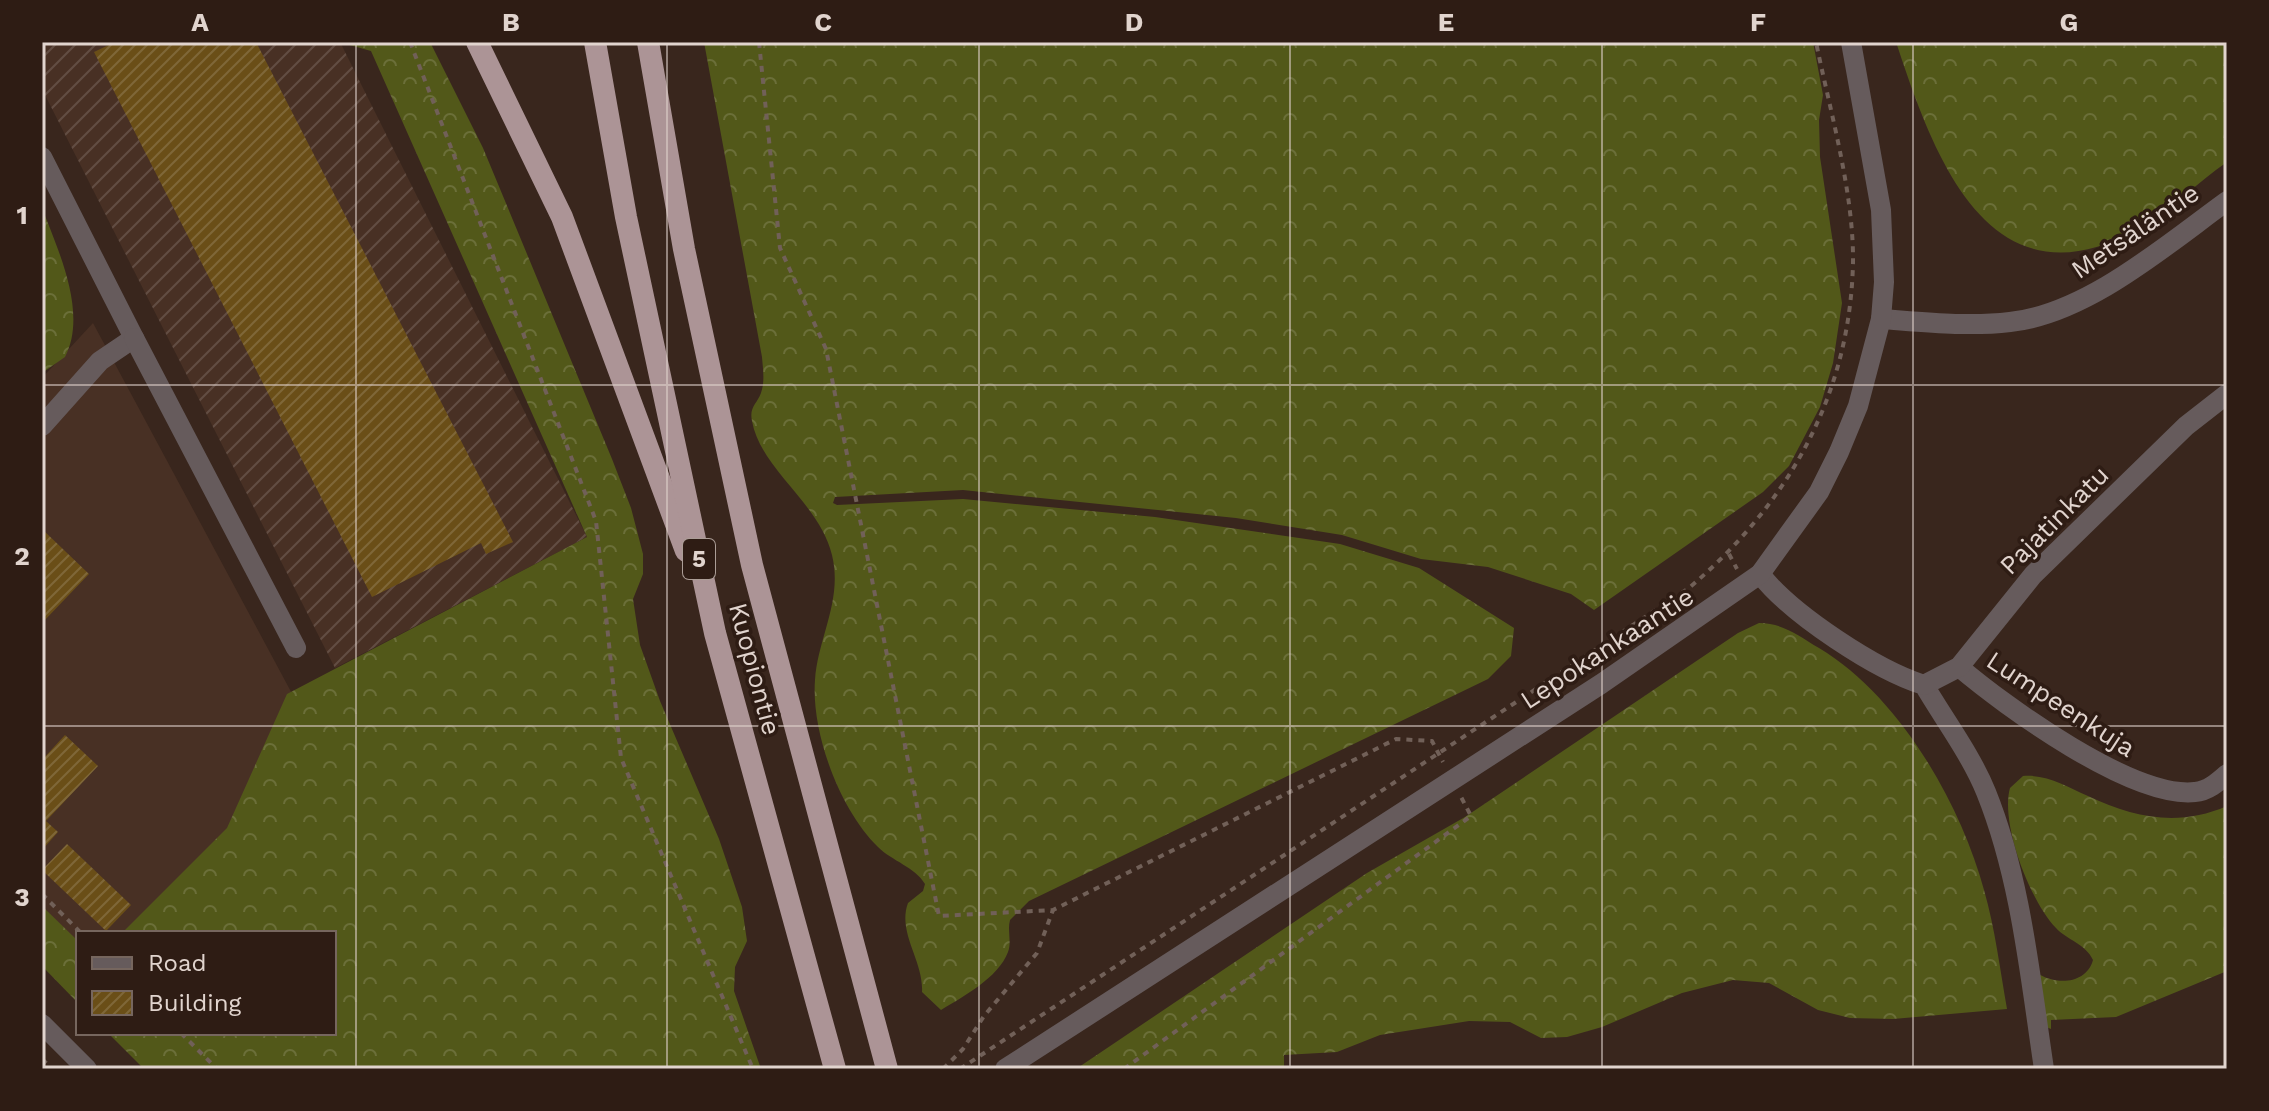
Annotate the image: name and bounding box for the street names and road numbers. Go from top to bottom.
street label: Metsäläntie [2066,177,2204,285]
street label: Pajatinkatu [1993,459,2115,581]
road number: 5 [683,539,715,579]
street label: Lepokankaantie [1515,581,1699,715]
street label: Kuopiontie [723,600,787,738]
street label: Lumpeenkuja [1981,645,2141,763]

